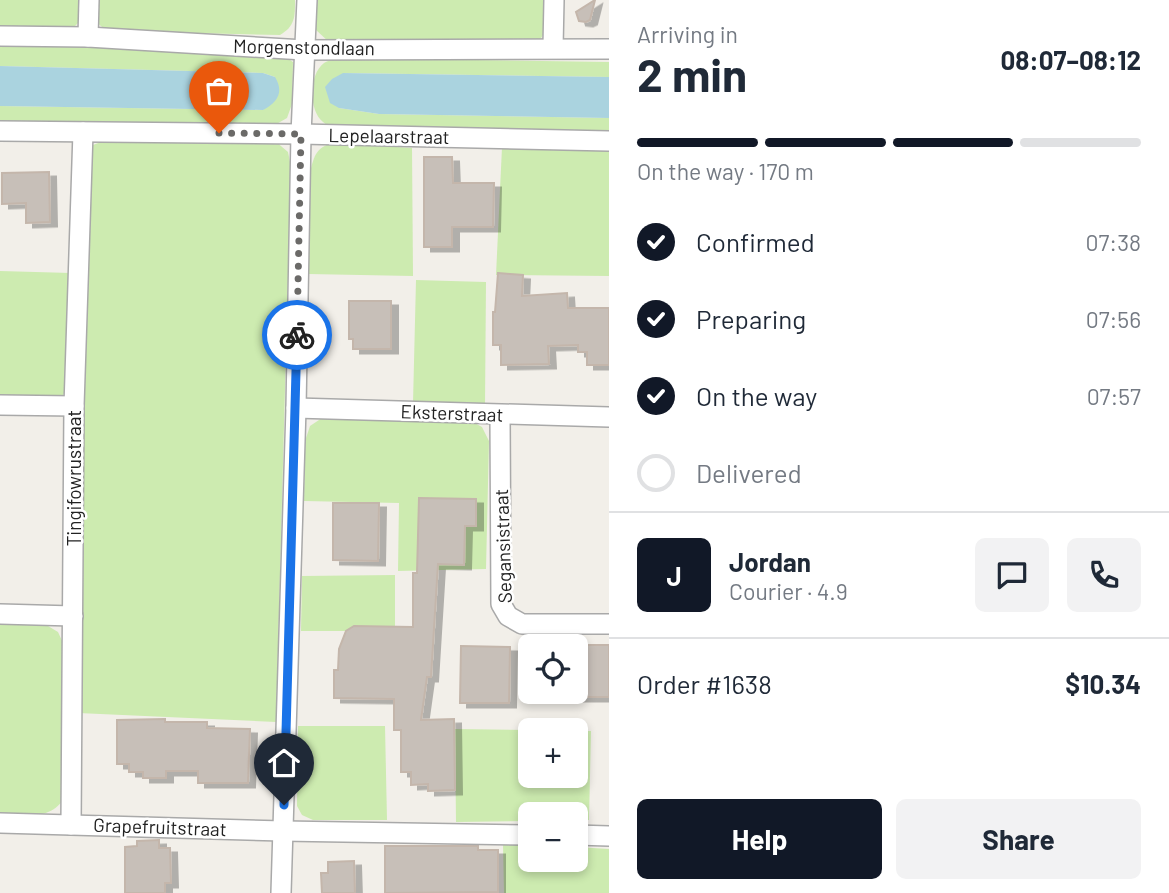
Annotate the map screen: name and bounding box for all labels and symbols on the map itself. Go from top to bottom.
street label: Morgenstondlaan [233,34,375,59]
pin [189,61,249,133]
street label: Lepelaarstraat [328,123,450,148]
courier [262,300,332,370]
street label: Eksterstraat [400,399,504,426]
street label: Tingifowrustraat [62,410,85,546]
street label: Segansistraat [489,488,516,604]
pin [254,733,314,805]
street label: Grapefruitstraat [93,813,227,840]

